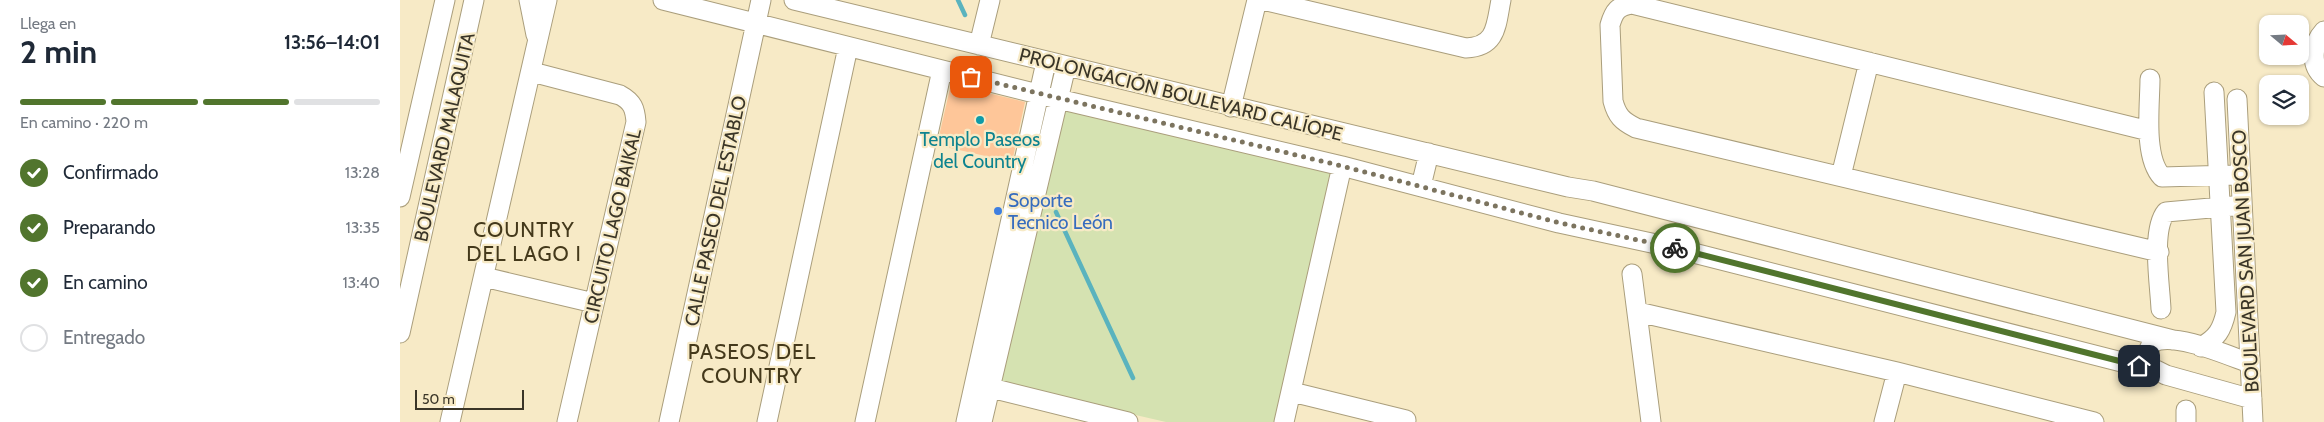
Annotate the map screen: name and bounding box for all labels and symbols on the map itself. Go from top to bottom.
north arrow [2259,15,2309,65]
street label: BOULEVARD MALAQUITA [409,30,480,244]
street label: PROLONGACIÓN BOULEVARD CALÍOPE [1017,42,1345,146]
pin [950,56,992,98]
street label: CALLE PASEO DEL ESTABLO [680,94,751,328]
marker: Templo Paseos del Country [974,114,986,126]
street label: CIRCUITO LAGO BAIKAL [579,126,646,326]
place label: Templo Paseos del Country [920,128,1040,173]
street label: BOULEVARD SAN JUAN BOSCO [2227,129,2264,393]
place label: Soporte Tecnico León [1008,189,1113,234]
marker: Soporte Tecnico León [992,205,1004,217]
district label: COUNTRY DEL LAGO I [466,217,582,266]
courier [1650,223,1700,273]
district label: PASEOS DEL COUNTRY [688,339,816,388]
pin [2118,345,2160,387]
scale bar [415,387,524,410]

